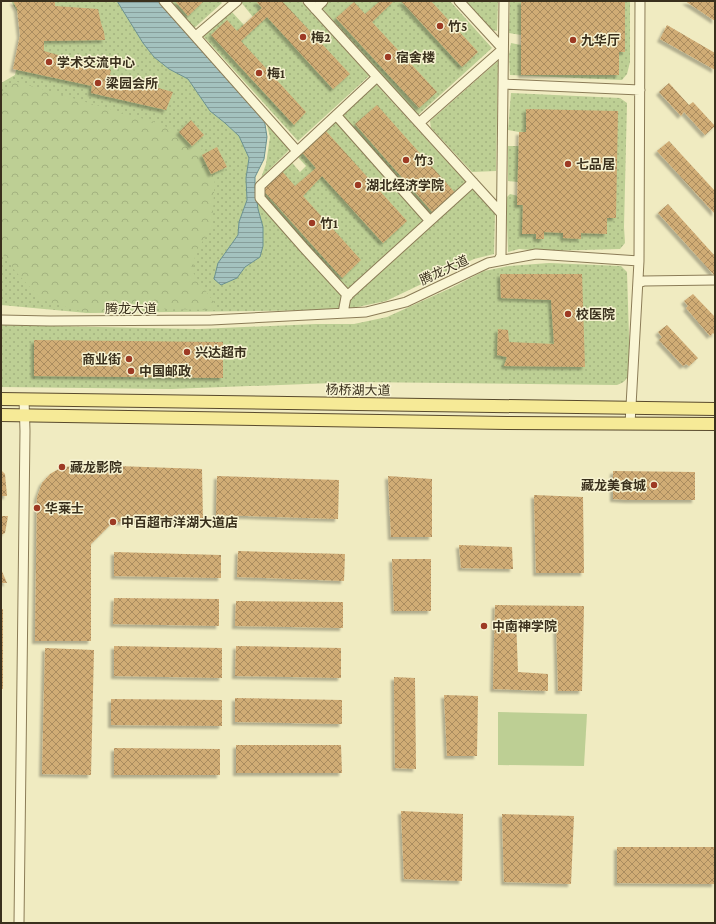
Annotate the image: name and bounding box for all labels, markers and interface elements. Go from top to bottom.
place label: 竹5 [448,19,467,34]
marker: 竹5 [435,21,445,31]
place label: 梅2 [311,30,331,45]
marker: 梅2 [298,32,308,42]
place label: 九华厅 [581,33,620,48]
marker: 九华厅 [568,35,578,45]
place label: 宿舍楼 [396,50,435,65]
marker: 宿舍楼 [383,52,393,62]
place label: 学术交流中心 [57,55,135,70]
marker: 学术交流中心 [44,57,54,67]
place label: 梅1 [267,66,285,81]
marker: 梅1 [254,68,264,78]
place label: 梁园会所 [106,76,158,91]
marker: 梁园会所 [93,78,103,88]
place label: 竹3 [414,153,433,168]
marker: 竹3 [401,155,411,165]
place label: 七品居 [576,157,615,172]
marker: 七品居 [563,159,573,169]
place label: 湖北经济学院 [366,178,444,193]
marker: 湖北经济学院 [353,180,363,190]
place label: 竹1 [320,216,338,231]
marker: 竹1 [307,218,317,228]
street label: 腾龙大道 [417,252,471,288]
street label: 腾龙大道 [105,301,157,316]
place label: 校医院 [576,307,615,322]
marker: 校医院 [563,309,573,319]
place label: 兴达超市 [195,345,247,360]
marker: 兴达超市 [182,347,192,357]
place label: 商业街 [82,352,121,367]
marker: 商业街 [124,354,134,364]
place label: 中国邮政 [139,364,191,379]
marker: 中国邮政 [126,366,136,376]
street label: 杨桥湖大道 [325,382,391,398]
place label: 藏龙影院 [70,460,122,475]
marker: 藏龙影院 [57,462,67,472]
place label: 藏龙美食城 [581,478,646,493]
marker: 藏龙美食城 [649,480,659,490]
place label: 华莱士 [45,501,84,516]
marker: 华莱士 [32,503,42,513]
place label: 中百超市洋湖大道店 [121,515,238,530]
marker: 中百超市洋湖大道店 [108,517,118,527]
place label: 中南神学院 [492,619,557,634]
marker: 中南神学院 [479,621,489,631]

